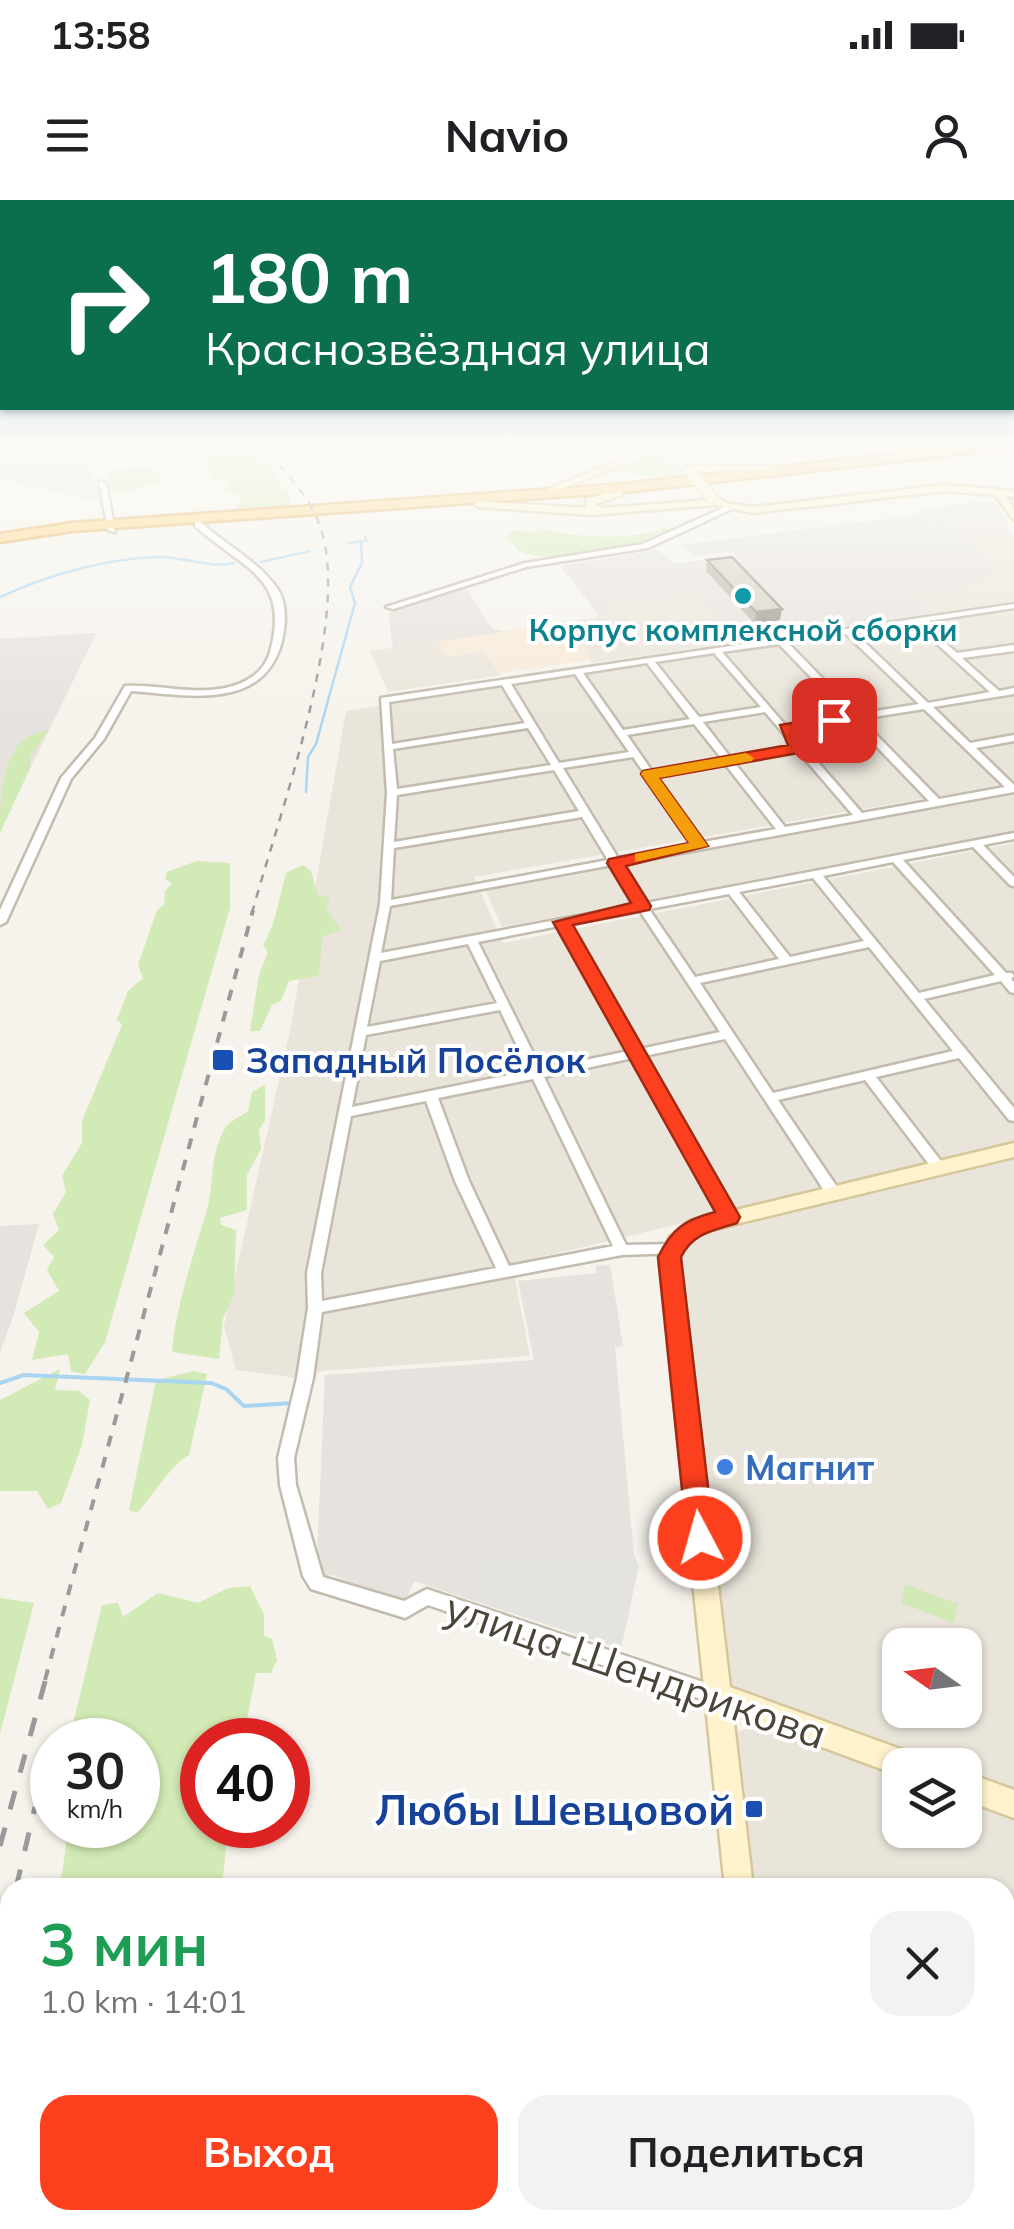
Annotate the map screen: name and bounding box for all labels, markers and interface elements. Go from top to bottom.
text: 13:58 [50,11,151,59]
text: Navio [445,107,569,163]
icon: menu [40,108,95,163]
icon: person [919,108,974,163]
text: 180 m [205,233,413,321]
icon: right [40,240,170,370]
text: Краснозвёздная улица [205,320,711,376]
marker: Корпус комплексной сборки [732,585,754,607]
place label: Корпус комплексной сборки [529,611,957,649]
pin [792,678,877,763]
icon: arrive [807,693,862,748]
place label: Западный Посёлок [246,1038,586,1082]
marker: Западный Посёлок [210,1047,236,1073]
place label: Магнит [745,1445,874,1489]
marker: Магнит [714,1456,736,1478]
position arrow [648,1486,752,1590]
street label: улица Шендрикова [439,1580,833,1760]
north arrow [882,1628,982,1728]
map controls [882,1628,982,1848]
speed limit sign: 40 [180,1718,310,1848]
text: 30 [65,1739,125,1802]
button: layers [882,1748,982,1848]
place label: Любы Шевцовой [375,1783,734,1836]
text: km/h [67,1793,123,1824]
marker: Любы Шевцовой [743,1798,765,1820]
text: 3 мин [40,1906,208,1981]
button: close [870,1911,975,2016]
text: 1.0 km · 14:01 [40,1981,247,2021]
button: Выход [40,2095,498,2210]
button: Поделиться [518,2095,975,2210]

